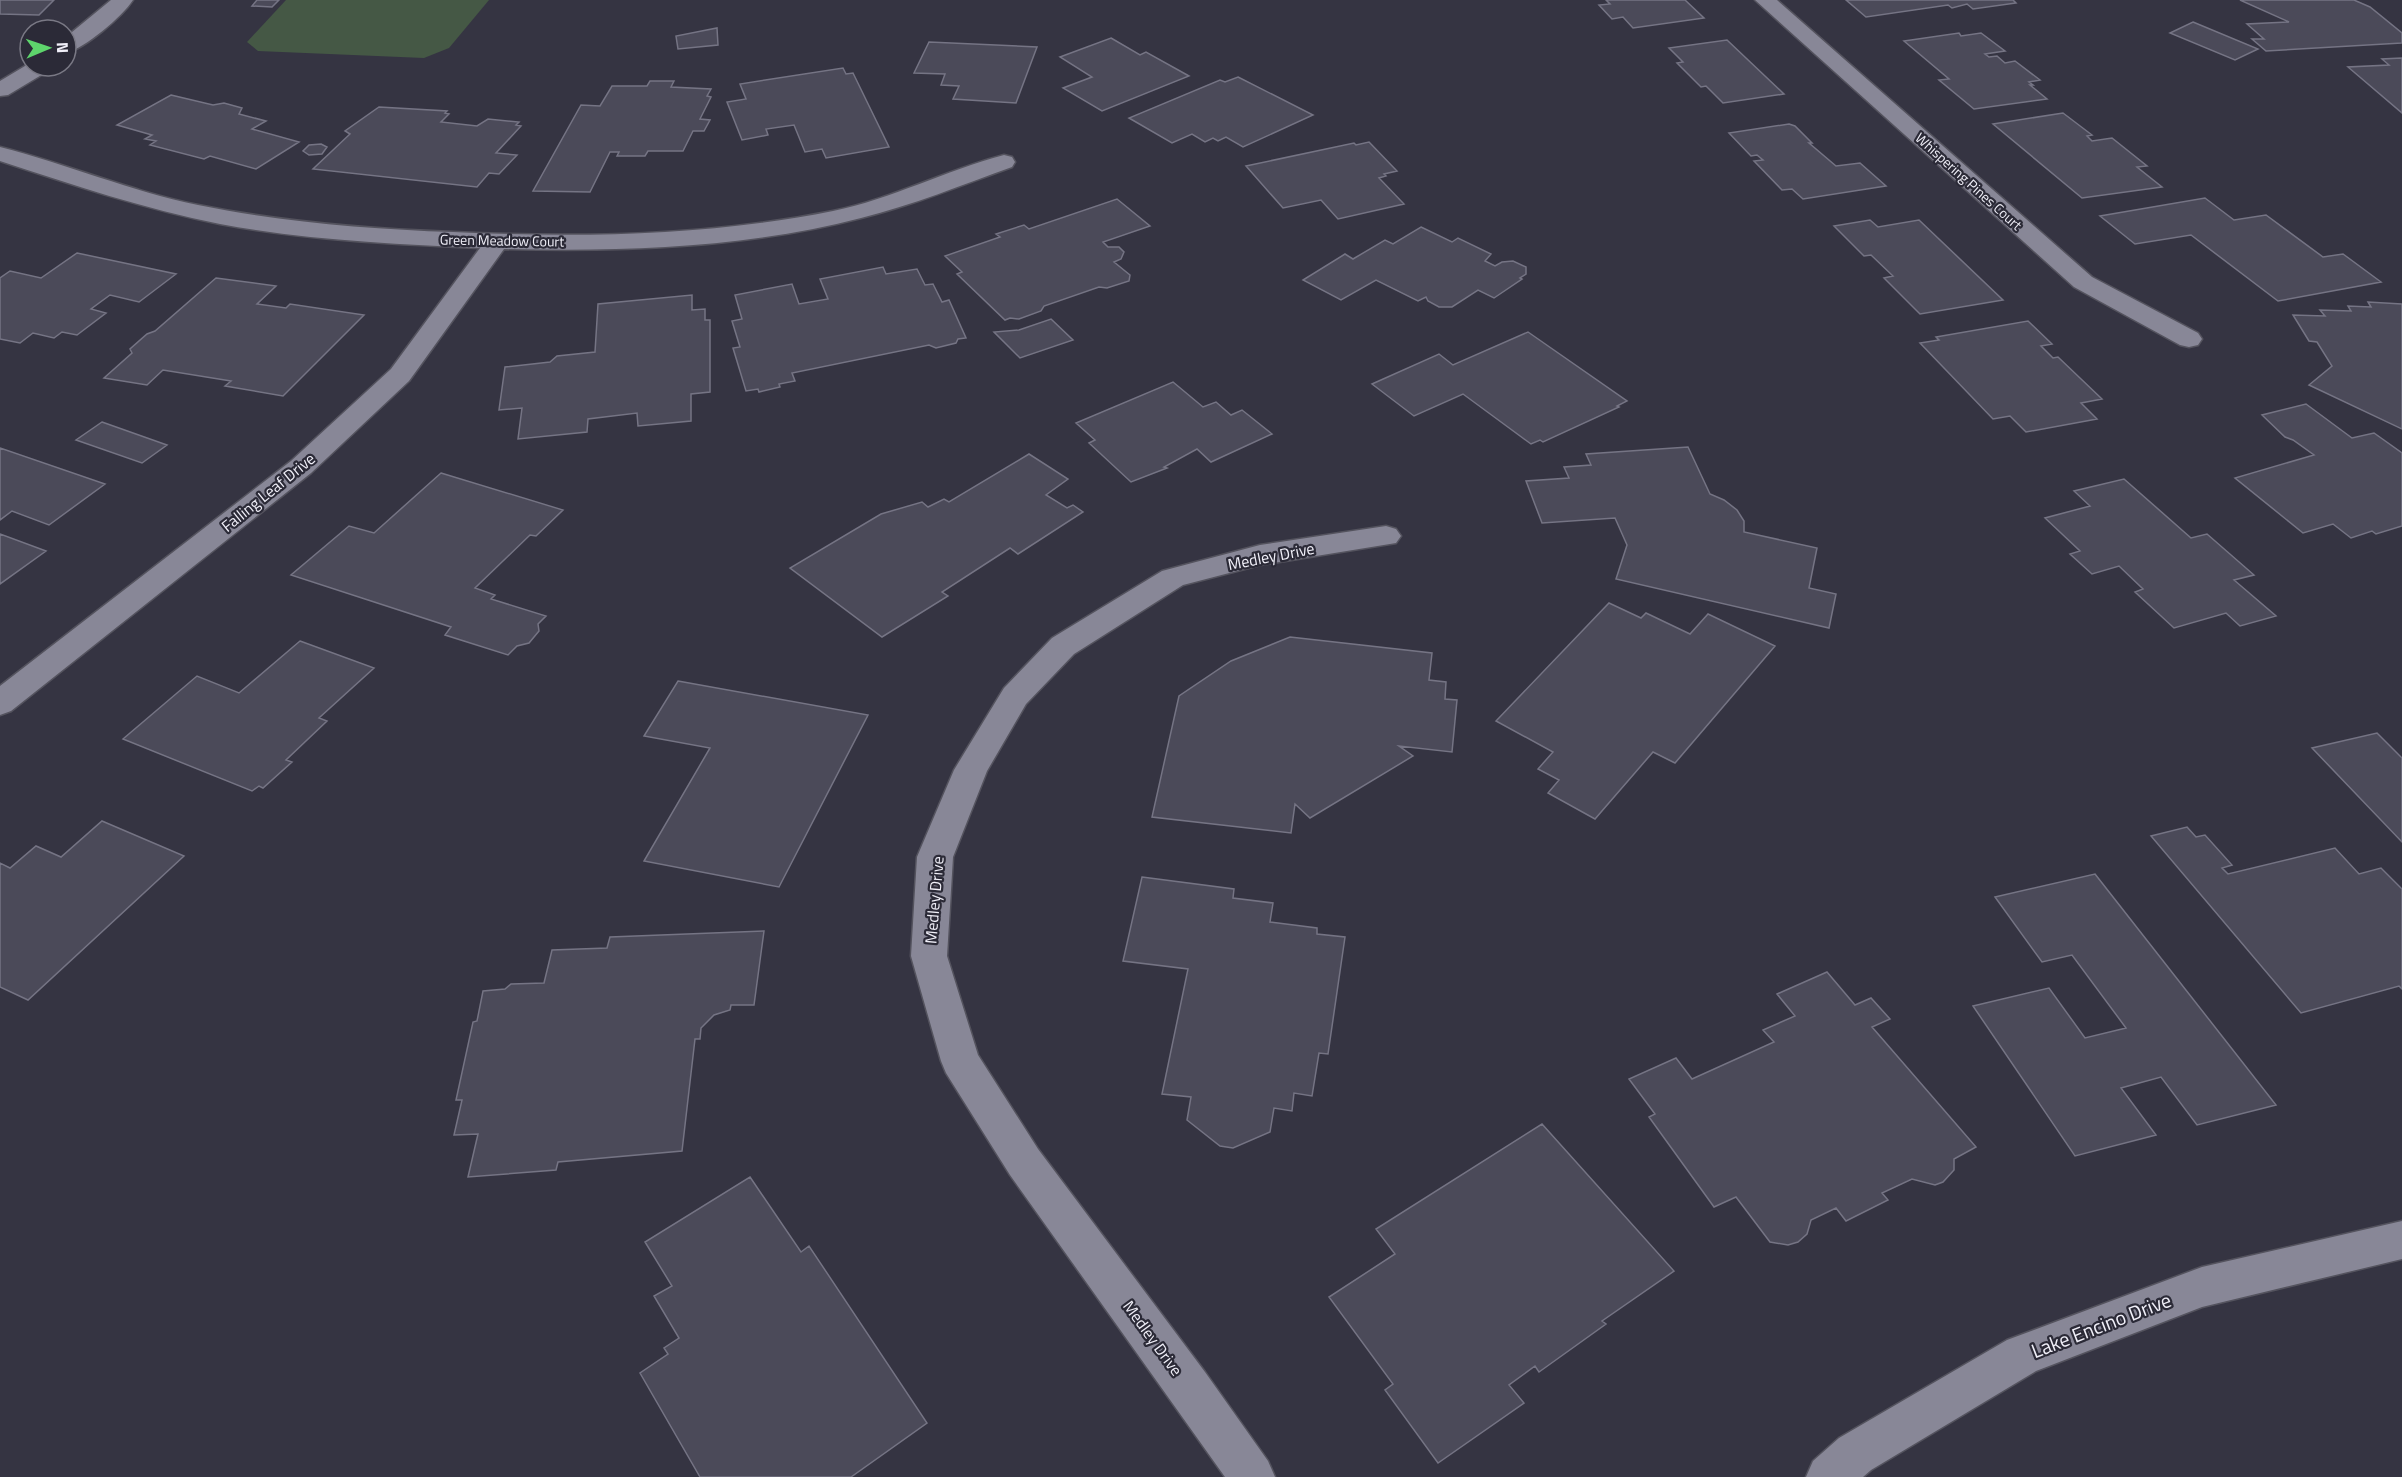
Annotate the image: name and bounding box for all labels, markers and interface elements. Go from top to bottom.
north arrow [18,18,78,78]
text: N [51,42,75,53]
street label: Whispering Pines Court [1911,127,2027,235]
street label: Green Meadow Court [440,228,564,252]
street label: Falling Leaf Drive [216,447,320,537]
street label: Medley Drive [1226,536,1316,576]
street label: Medley Drive [918,855,950,945]
street label: Lake Encino Drive [2026,1284,2176,1366]
street label: Medley Drive [1117,1295,1189,1381]

